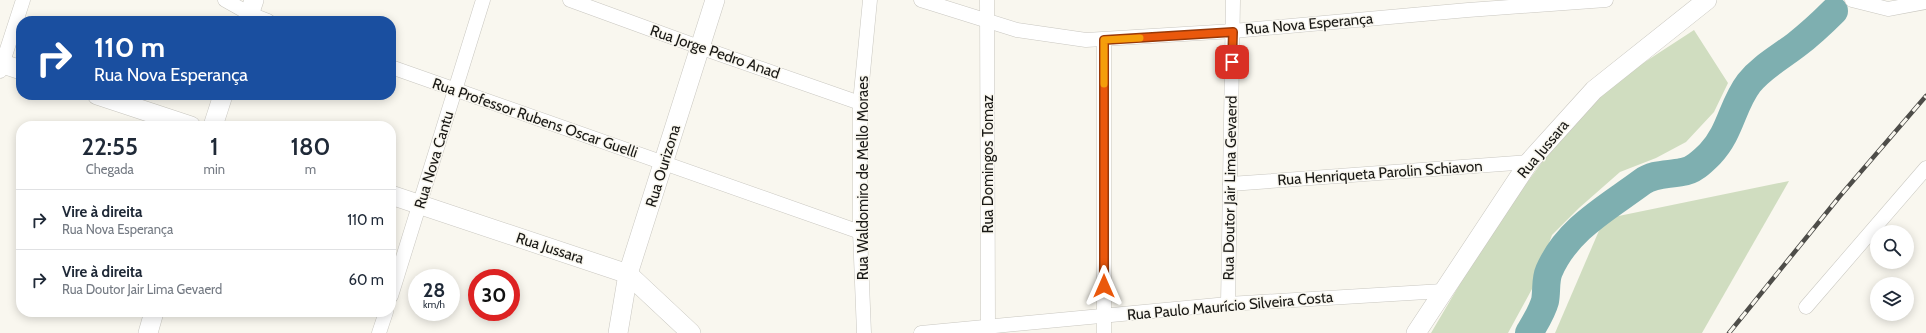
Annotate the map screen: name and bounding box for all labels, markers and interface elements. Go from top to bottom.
street label: Rua Nova Esperança [1244,9,1375,39]
street label: Rua Jorge Pedro Anad [648,21,782,83]
text: 110 m [94,30,165,64]
icon: right [28,32,80,84]
pin [1215,45,1249,79]
icon: arrive [1221,51,1243,73]
text: Rua Nova Esperança [94,64,248,86]
street label: Rua Professor Rubens Oscar Guelli [430,74,640,162]
street label: Rua Waldomiro de Mello Moraes [854,76,872,280]
street label: Rua Domingos Tomaz [979,95,997,233]
street label: Rua Doutor Jair Lima Gevaerd [1219,95,1241,281]
street label: Rua Nova Cantu [411,109,457,211]
street label: Rua Jussara [1514,116,1573,182]
street label: Rua Ourizona [642,122,684,209]
text: 22:55 [82,132,138,161]
text: 1 [210,132,218,161]
text: 180 [291,132,330,161]
street label: Rua Henriqueta Parolin Schiavon [1277,157,1483,189]
text: Chegada [86,161,134,177]
text: min [204,161,225,177]
text: m [305,161,316,177]
text: Vire à direita [62,203,143,221]
icon: right [28,209,50,231]
text: 110 m [347,211,384,229]
text: Rua Nova Esperança [62,221,173,237]
map controls [1870,225,1914,321]
button: search [1870,225,1914,269]
street label: Rua Jussara [514,229,587,268]
text: Vire à direita [62,263,143,281]
position arrow [1083,265,1125,307]
icon: right [28,269,50,291]
speed limit sign: 30 [468,269,520,321]
text: 60 m [348,271,384,289]
button: layers [1870,277,1914,321]
text: 28 [423,278,445,302]
text: Rua Doutor Jair Lima Gevaerd [62,281,222,297]
street label: Rua Paulo Maurício Silveira Costa [1126,288,1335,324]
text: km/h [423,298,445,311]

